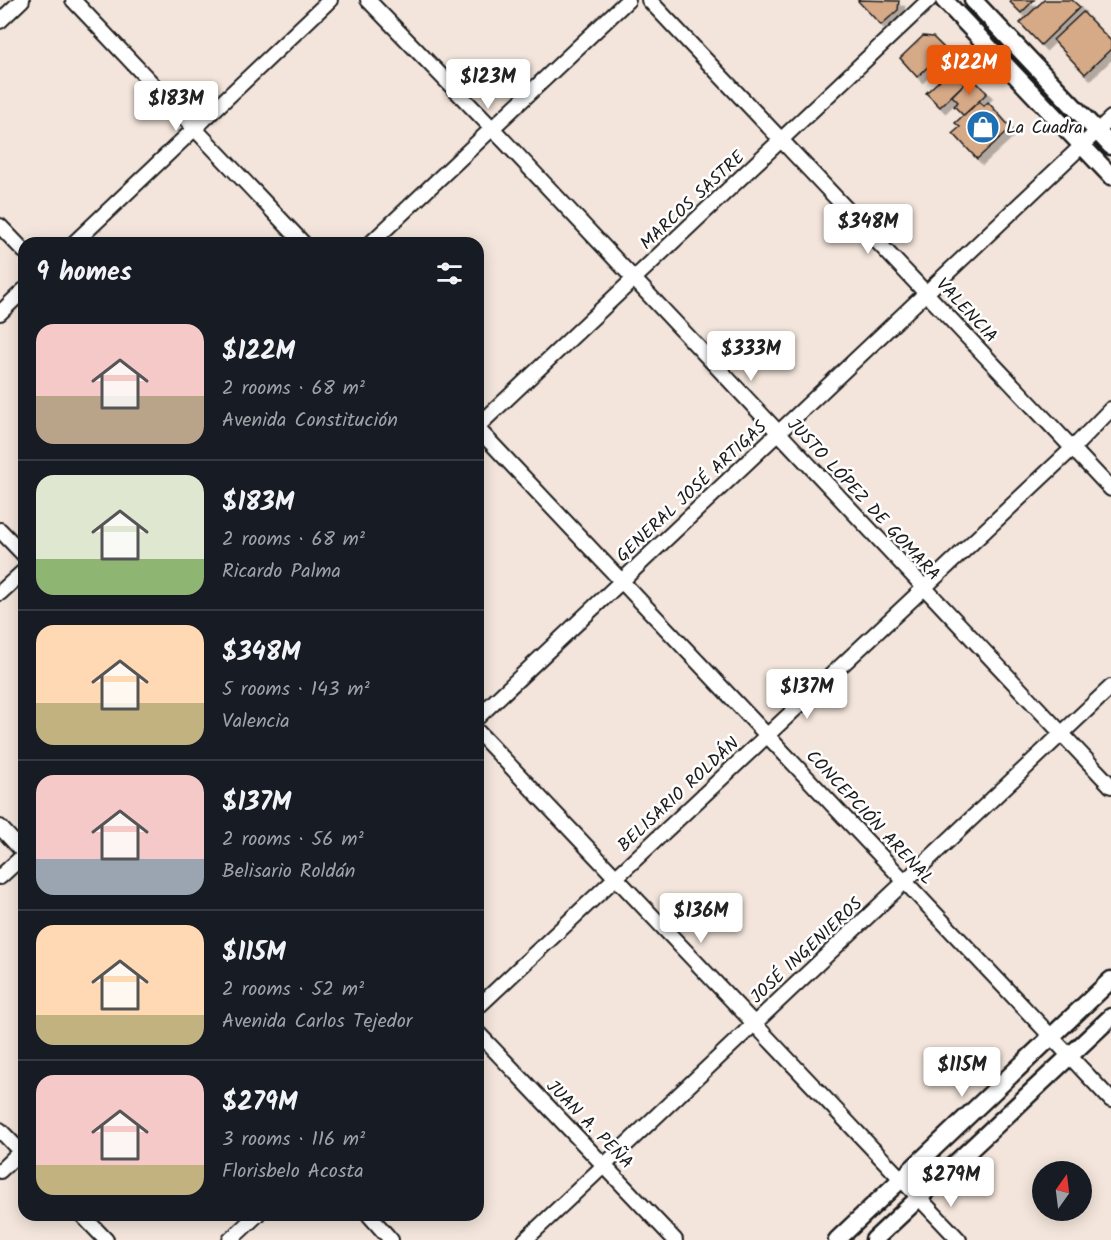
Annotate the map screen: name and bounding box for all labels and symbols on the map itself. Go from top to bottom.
pin: $122M [927,45,1011,96]
pin: $123M [446,59,530,110]
pin: $183M [134,81,218,132]
shop icon: La Cuadra [965,109,1001,145]
place label: La Cuadra [1006,114,1083,143]
street label: MARCOS SASTRE [634,144,753,258]
pin: $348M [826,204,910,255]
street label: VALENCIA [928,272,1004,350]
pin: $333M [709,331,793,382]
street label: JUSTO LÓPEZ DE GOMARA [779,412,947,588]
street label: GENERAL JOSÉ ARTIGAS [610,414,775,570]
pin: $137M [765,669,849,720]
street label: BELISARIO ROLDÁN [611,730,747,860]
street label: CONCEPCIÓN ARENAL [798,743,940,893]
street label: JOSÉ INGENIEROS [744,891,870,1011]
pin: $136M [659,893,743,944]
pin: $115M [920,1047,1004,1098]
street label: JUAN A. PEÑA [538,1073,639,1177]
pin: $279M [909,1157,993,1208]
north arrow [1032,1161,1092,1221]

